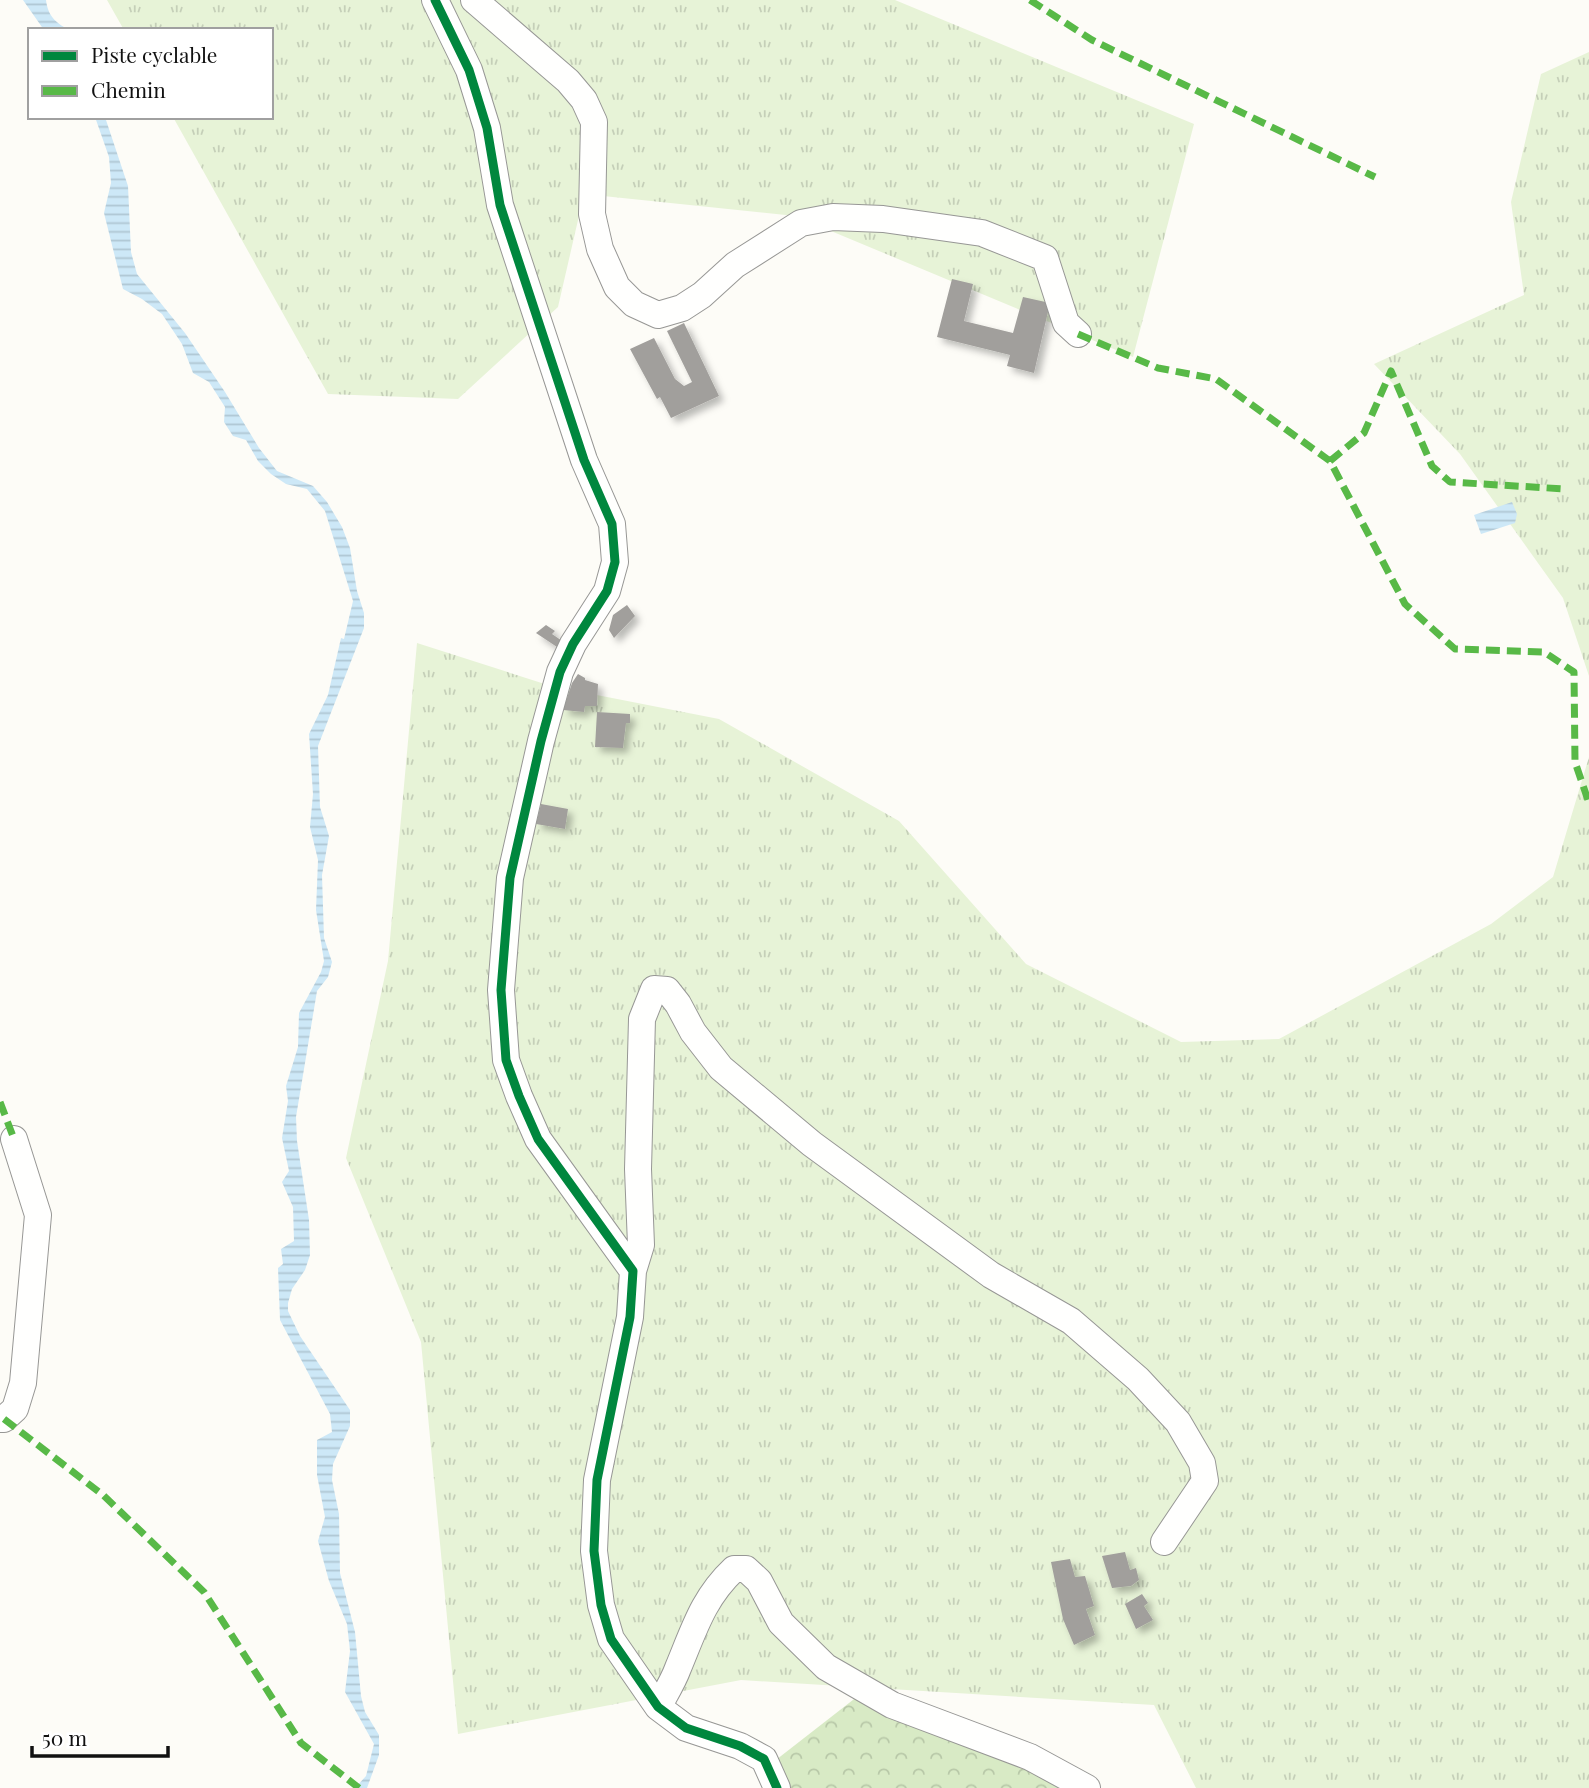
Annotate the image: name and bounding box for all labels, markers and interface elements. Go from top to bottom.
legend [28,28,273,119]
text: Piste cyclable [91,40,217,68]
text: Chemin [91,75,166,103]
scale bar [32,1714,168,1758]
text: 50 m [42,1723,88,1751]

